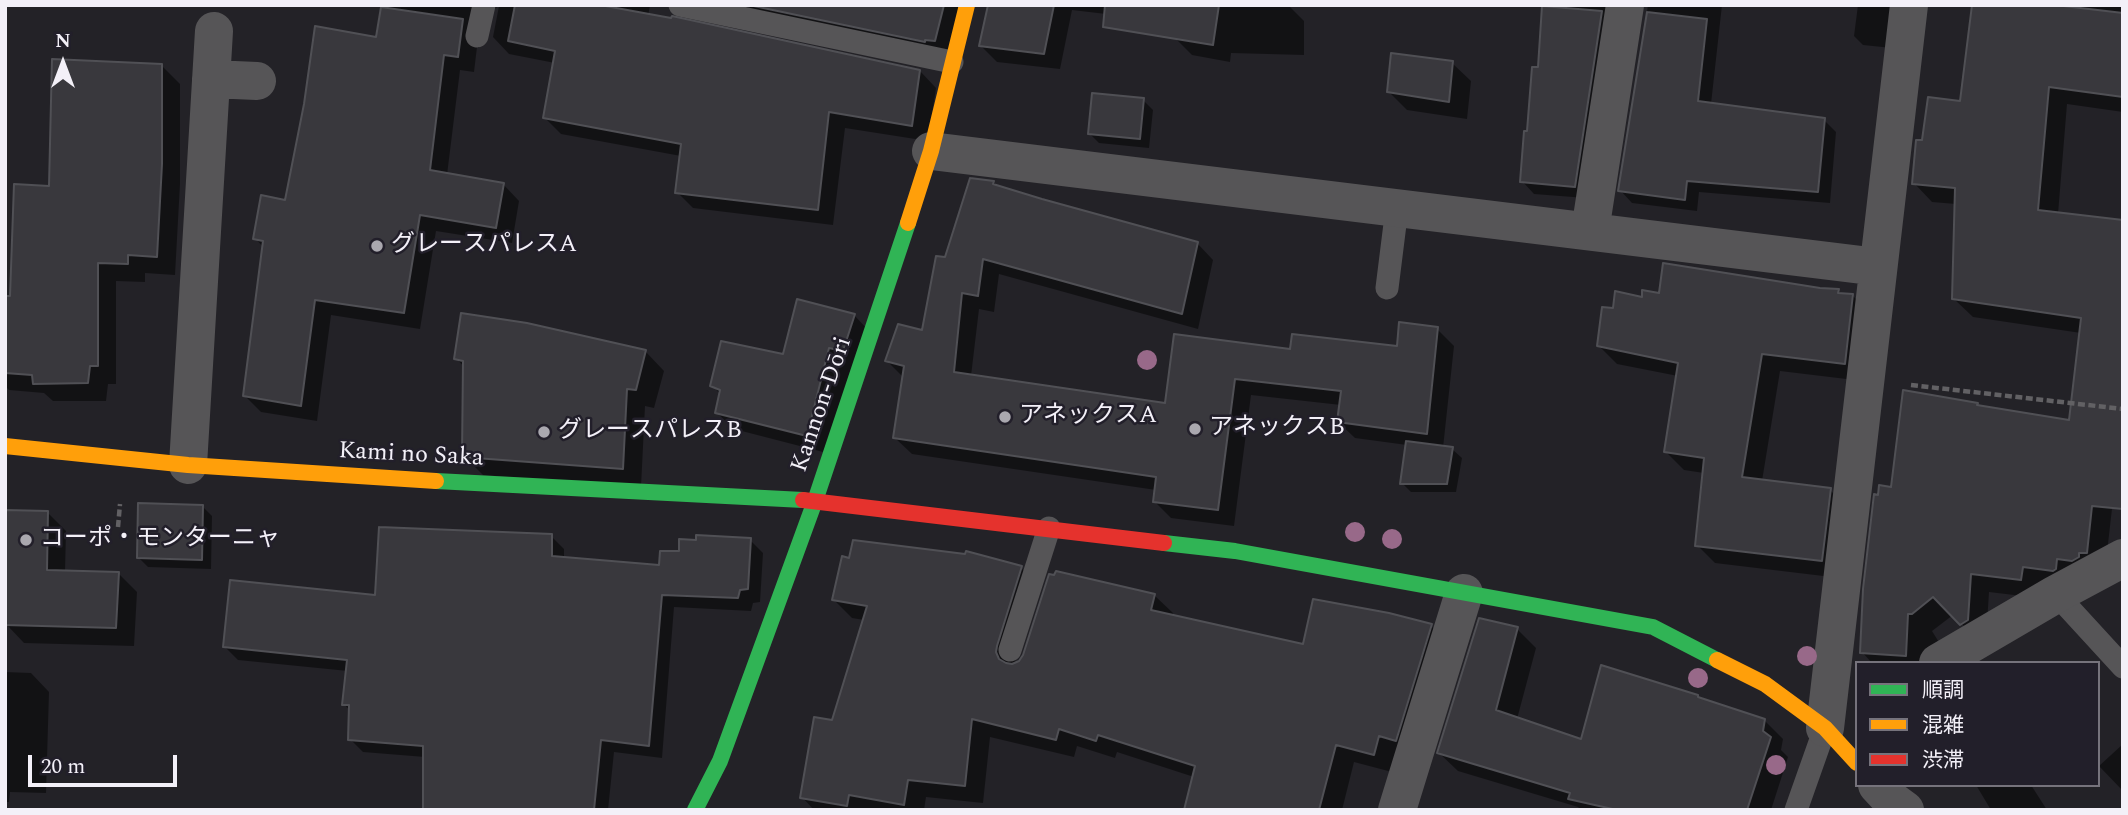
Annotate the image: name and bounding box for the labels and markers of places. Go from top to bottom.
place label: グレースパレスA [391,232,577,260]
marker: グレースパレスA [369,238,385,254]
place label: アネックスA [1019,403,1157,431]
marker: アネックスA [997,409,1013,425]
place label: アネックスB [1209,415,1345,443]
place label: グレースパレスB [558,418,742,446]
marker: アネックスB [1187,421,1203,437]
marker: グレースパレスB [536,424,552,440]
place label: コーポ・モンターニャ [40,526,280,554]
marker: コーポ・モンターニャ [18,532,34,548]

